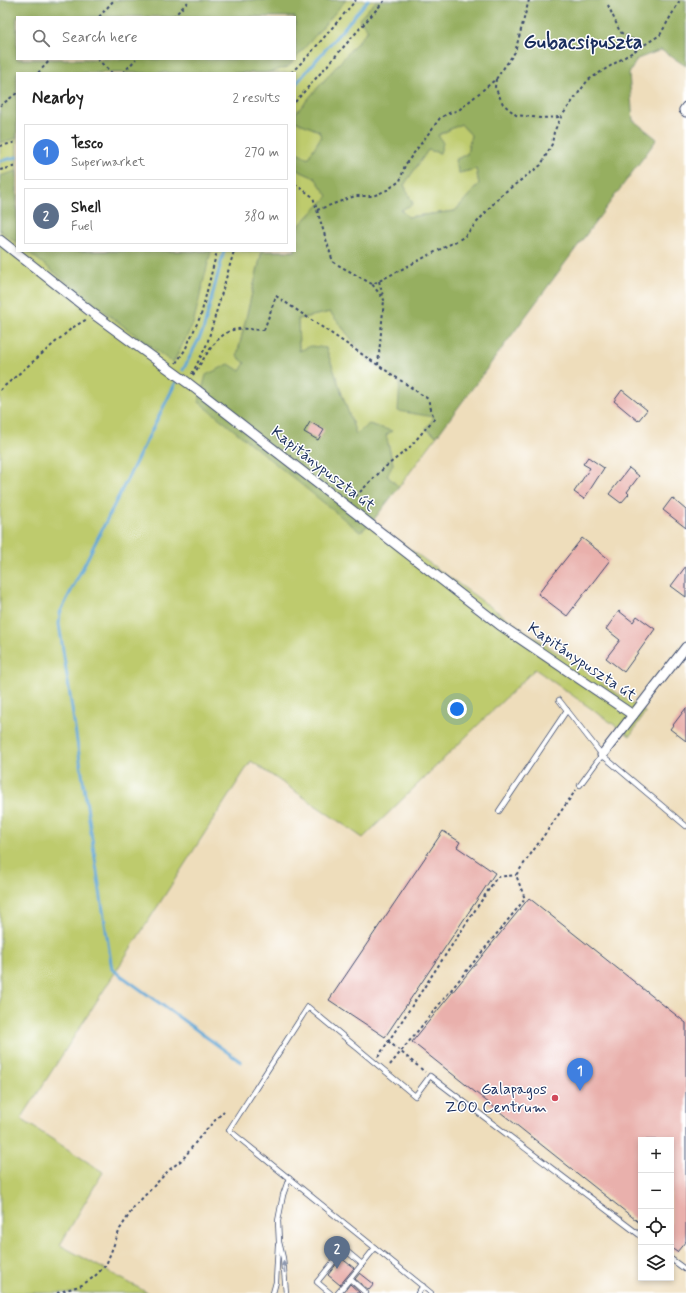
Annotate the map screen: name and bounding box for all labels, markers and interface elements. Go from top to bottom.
search box [16,16,296,60]
icon: search [30,27,52,49]
text: Search here [62,28,138,48]
district label: Gubacsipuszta [524,29,643,56]
text: Nearby [32,87,84,109]
text: 2 results [233,90,280,107]
text: Tesco [71,134,103,154]
text: 1 [43,144,49,161]
text: 270 m [244,144,279,161]
text: Supermarket [71,154,145,171]
text: Shell [71,198,101,218]
text: 2 [43,208,49,225]
text: 380 m [244,208,279,225]
text: Fuel [71,218,93,235]
street label: Kapitánypuszta út [266,422,380,517]
street label: Kapitánypuszta út [523,618,641,707]
your location [447,699,467,719]
pin: 1 [567,1058,593,1091]
place label: Galapagos ZOO Centrum [445,1079,547,1118]
marker: Galapagos ZOO Centrum [550,1093,560,1103]
map controls [638,1137,674,1281]
button: + [638,1137,674,1173]
button: − [638,1173,674,1209]
button: locate [638,1209,674,1245]
pin: 2 [324,1236,350,1269]
button: layers [638,1245,674,1281]
one-way arrow [281,1261,287,1273]

